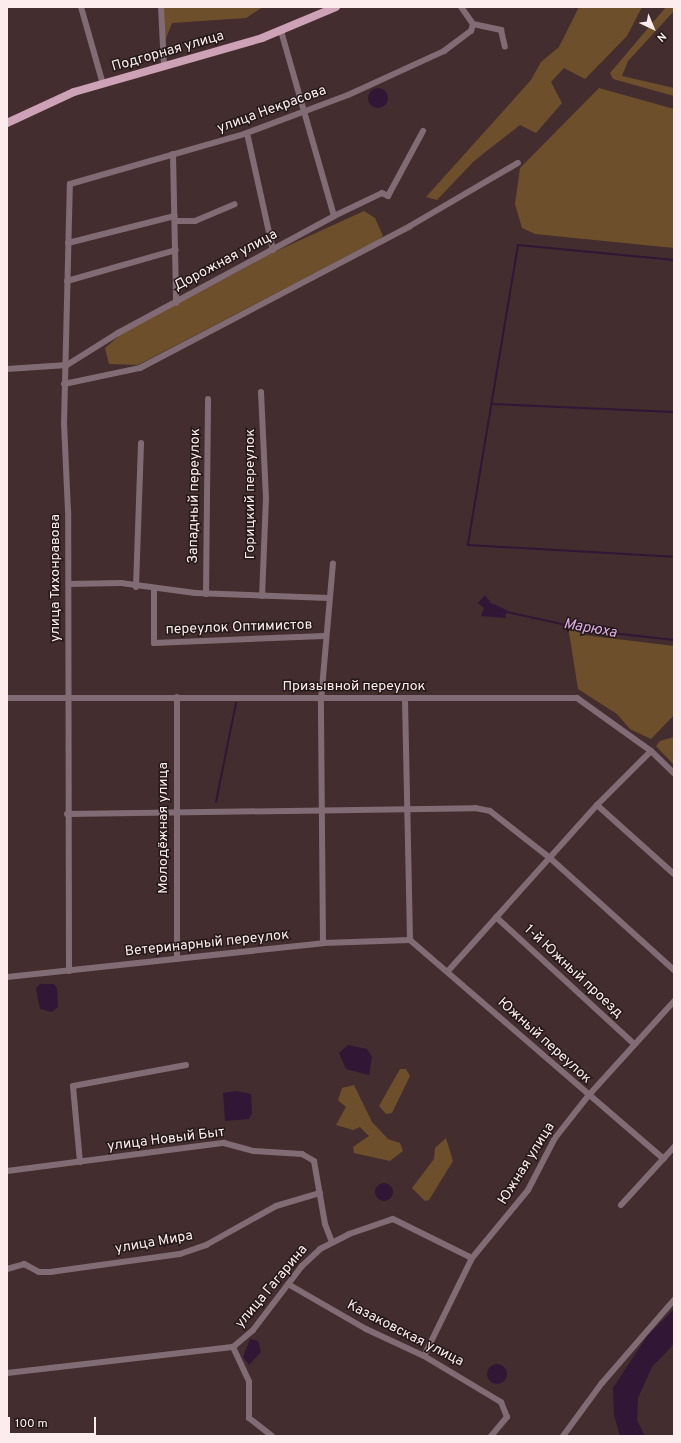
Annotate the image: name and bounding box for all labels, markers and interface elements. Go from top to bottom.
north arrow [633,8,673,48]
street label: Подгорная улица [110,28,226,76]
text: N [654,29,669,44]
street label: улица Некрасова [215,82,329,138]
street label: Дорожная улица [171,227,281,295]
street label: Западный переулок [185,428,205,564]
street label: Горицкий переулок [243,429,259,559]
street label: улица Тихонравова [48,514,64,642]
water label: Марюха [562,615,618,643]
street label: переулок Оптимистов [165,617,313,639]
street label: Призывной переулок [282,679,426,695]
street label: Молодёжная улица [156,762,172,894]
street label: 1-й Южный проезд [520,922,626,1022]
street label: Ветеринарный переулок [124,927,290,961]
street label: Южный переулок [494,994,594,1088]
street label: Южная улица [495,1120,559,1208]
street label: улица Новый Быт [106,1124,226,1156]
street label: улица Мира [114,1228,194,1258]
street label: улица Гагарина [232,1242,312,1332]
street label: Казаковская улица [344,1297,466,1371]
scale bar [10,1409,98,1435]
text: 100 m [15,1416,48,1432]

